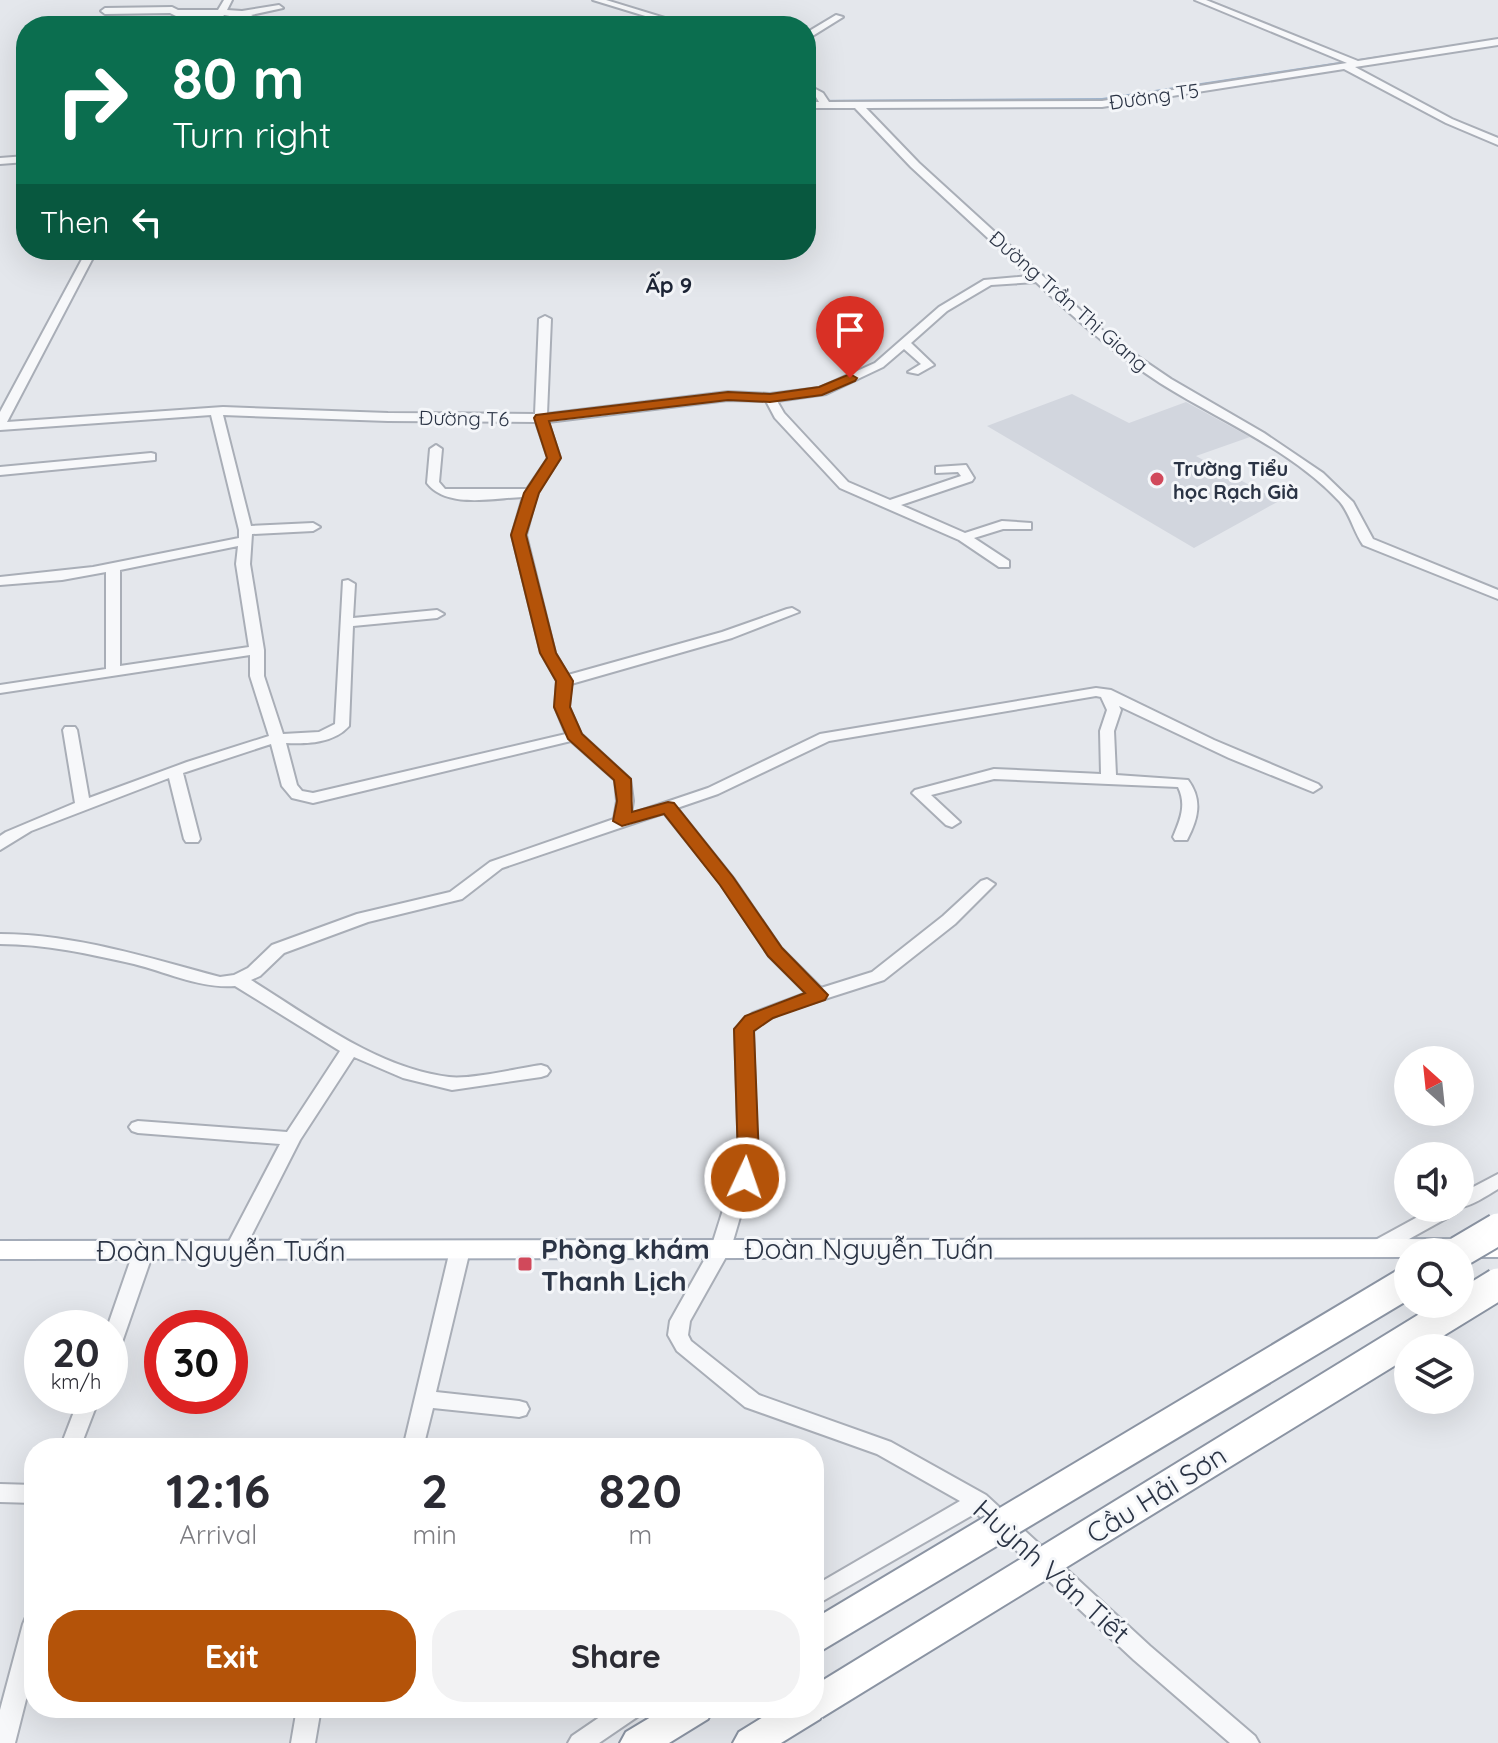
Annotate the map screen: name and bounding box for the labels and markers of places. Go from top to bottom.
pin [816,296,884,378]
place label: Trường Tiểu học Rạch Già [1173,456,1299,504]
marker: Trường Tiểu học Rạch Già [1148,470,1166,488]
place label: Phòng khám Thanh Lịch [541,1231,710,1298]
marker: Phòng khám Thanh Lịch [516,1255,534,1273]

